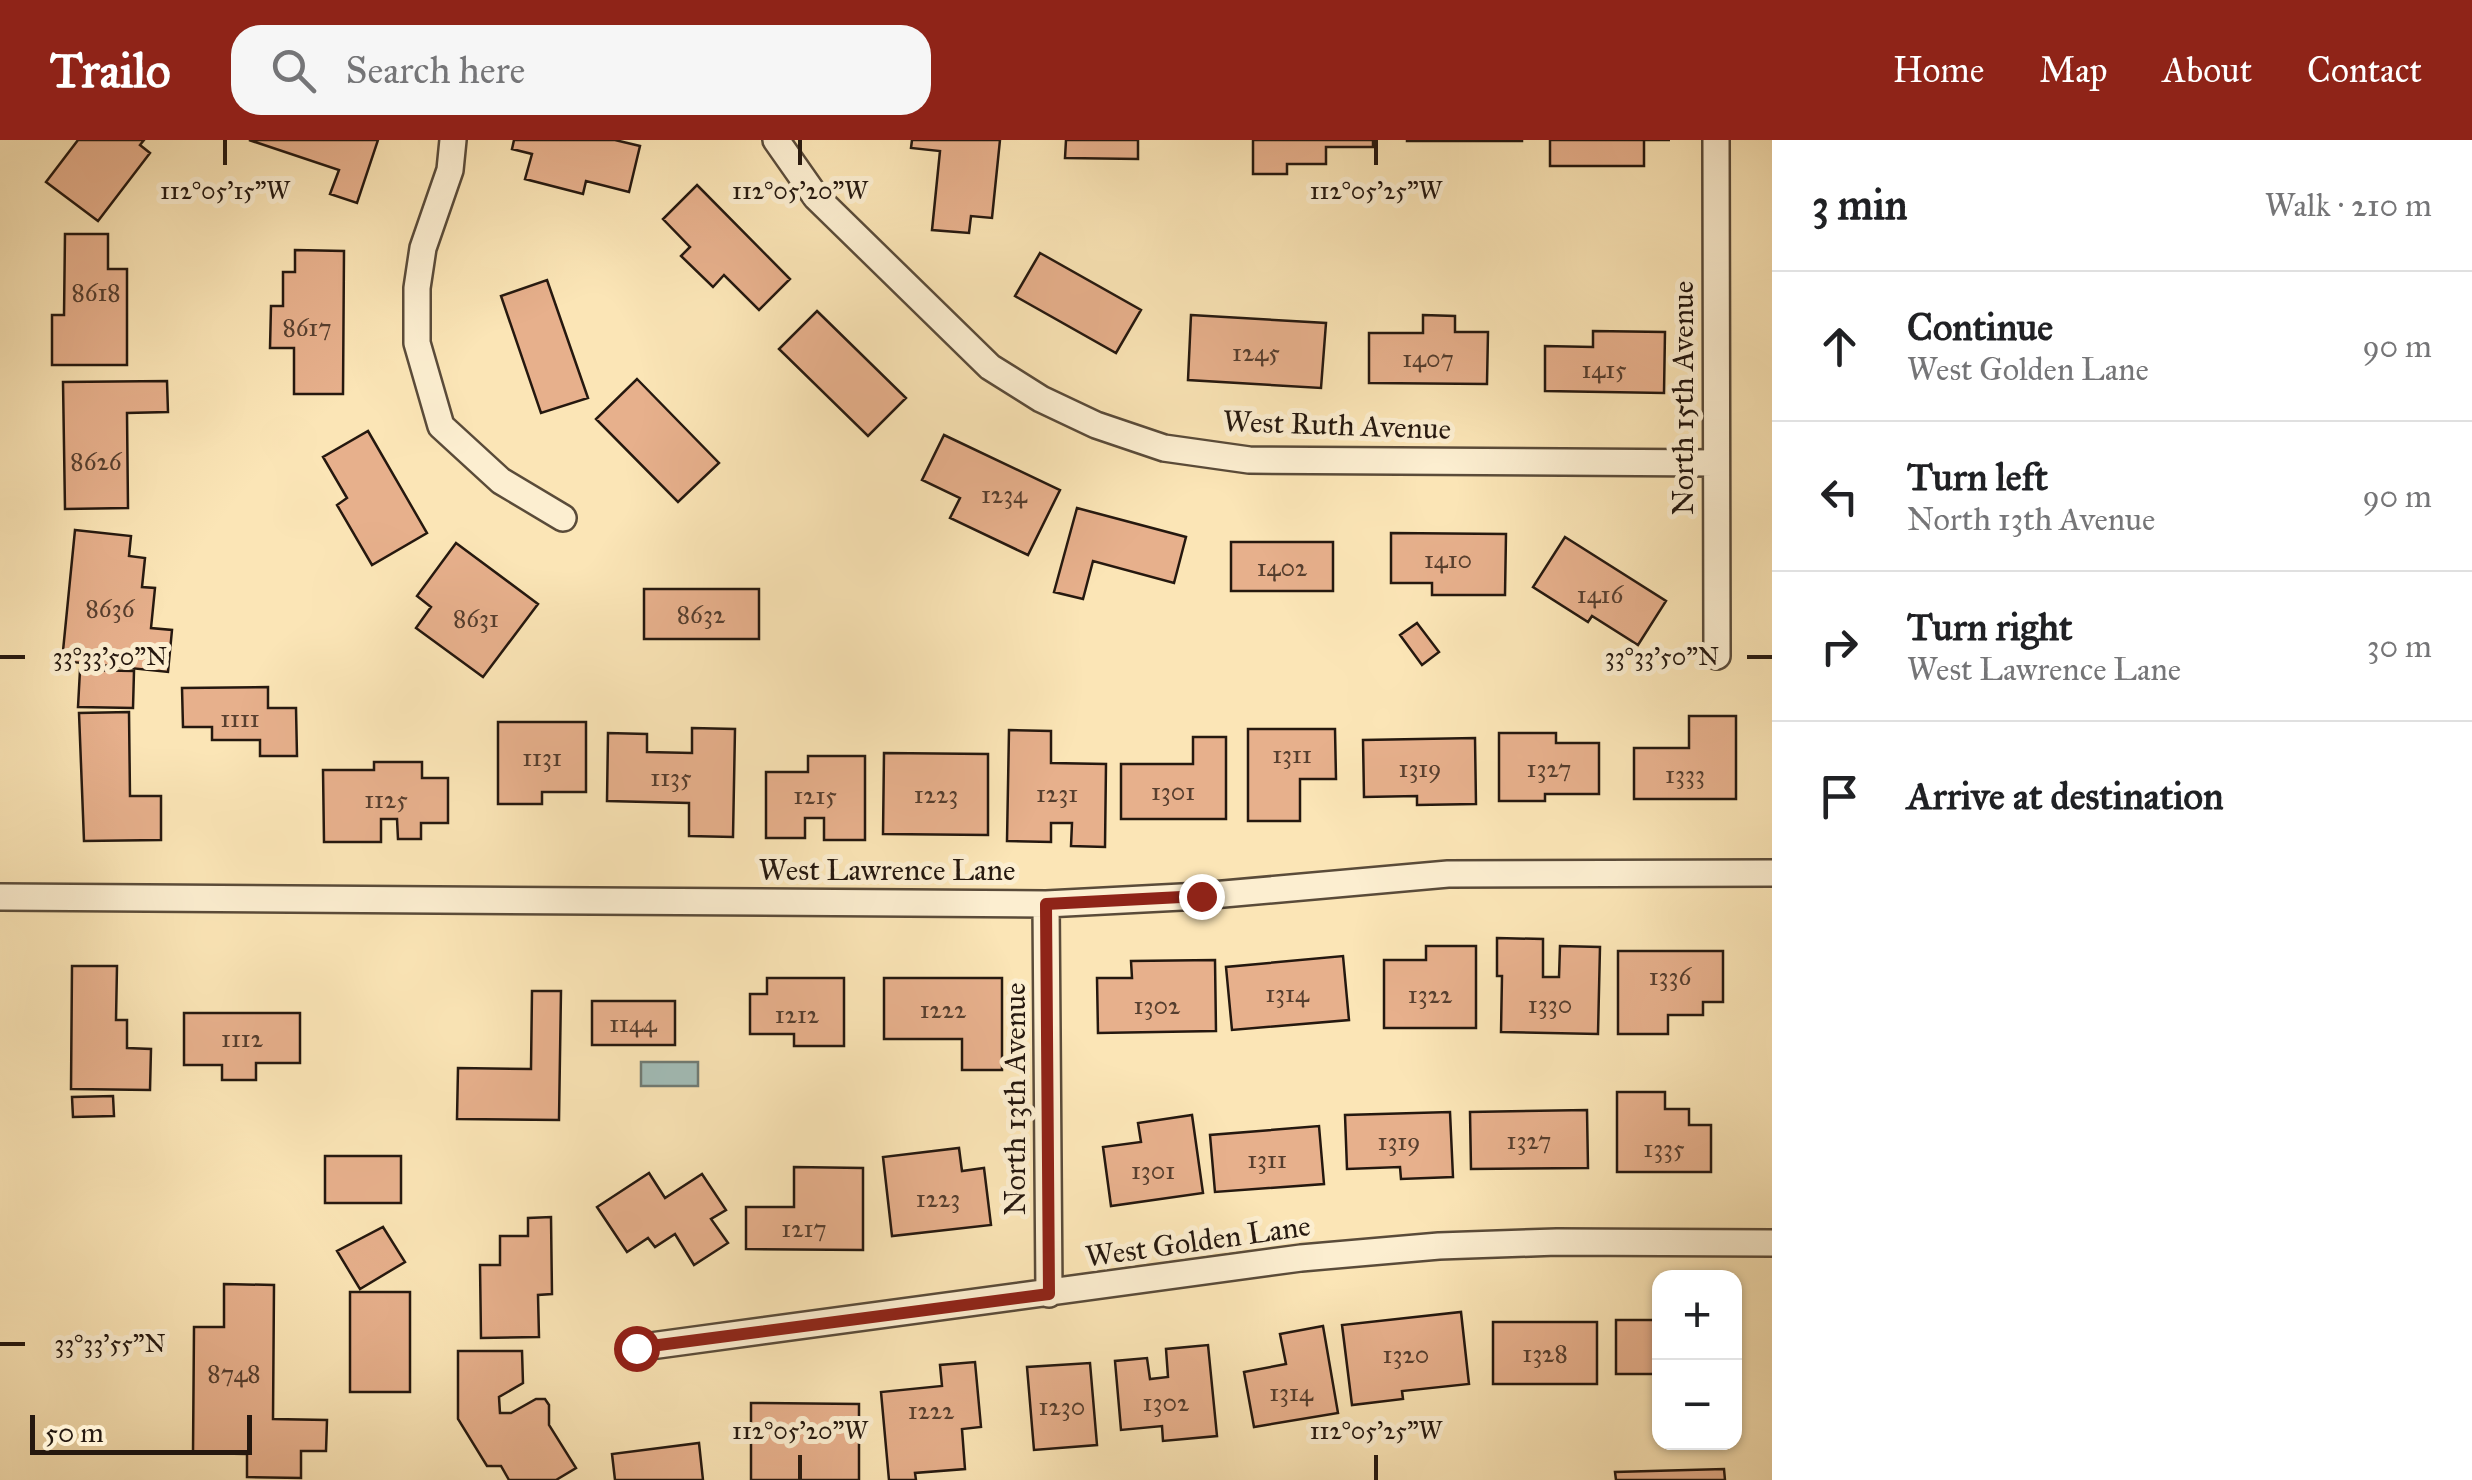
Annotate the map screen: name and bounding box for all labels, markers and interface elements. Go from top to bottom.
search box [231,25,931,115]
text: Trailo [50,41,171,100]
icon: search [266,43,321,98]
text: Search here [346,47,525,93]
text: Home [1893,49,1984,92]
text: Map [2039,49,2108,92]
text: About [2163,49,2252,92]
text: Contact [2307,49,2422,92]
text: 112°05'15"W [160,175,291,206]
text: 112°05'20"W [732,175,869,206]
text: 112°05'25"W [1310,175,1444,206]
text: 3 min [1812,179,1907,231]
text: Walk · 210 m [2265,186,2432,225]
house number: 8618 [71,277,121,308]
street label: North 15th Avenue [1665,281,1701,515]
text: Continue [1907,304,2053,350]
house number: 8617 [282,312,332,343]
icon: ahead [1812,319,1867,374]
text: 90 m [2362,327,2432,366]
house number: 1245 [1232,337,1280,368]
house number: 1407 [1402,343,1454,374]
text: West Golden Lane [1907,350,2149,389]
house number: 1415 [1581,354,1627,385]
street label: West Ruth Avenue [1222,403,1452,447]
house number: 8626 [70,446,123,477]
text: Turn left [1907,454,2048,500]
icon: left [1812,469,1867,524]
text: 90 m [2362,477,2432,516]
house number: 1234 [981,479,1028,510]
text: North 13th Avenue [1907,500,2155,539]
house number: 1410 [1424,544,1472,575]
house number: 1402 [1257,552,1308,583]
house number: 1416 [1577,579,1624,610]
house number: 8636 [86,593,136,624]
house number: 8632 [677,599,726,630]
house number: 8631 [453,603,499,634]
text: Turn right [1907,604,2073,650]
icon: right [1812,619,1867,674]
text: 30 m [2367,627,2432,666]
text: 33°33'50"N [53,641,167,672]
text: 33°33'50"N [1605,641,1719,672]
text: West Lawrence Lane [1907,650,2181,689]
house number: 1111 [220,703,260,734]
house number: 1311 [1272,739,1312,770]
house number: 1131 [522,742,562,773]
house number: 1319 [1399,753,1442,784]
house number: 1327 [1527,753,1571,784]
house number: 1333 [1665,759,1705,790]
house number: 1135 [650,762,692,793]
icon: arrive [1812,769,1867,824]
text: Arrive at destination [1907,773,2224,819]
house number: 1301 [1151,776,1195,807]
house number: 1231 [1036,778,1078,809]
house number: 1223 [914,779,958,810]
house number: 1215 [793,780,837,811]
house number: 1125 [364,784,408,815]
street label: West Lawrence Lane [758,852,1016,888]
route end [1179,874,1225,920]
house number: 1336 [1649,961,1693,992]
house number: 1314 [1265,978,1310,1009]
house number: 1322 [1408,979,1453,1010]
street label: North 13th Avenue [997,983,1033,1215]
house number: 1330 [1528,989,1572,1020]
house number: 1302 [1134,990,1181,1021]
house number: 1222 [920,994,967,1025]
house number: 1212 [775,999,820,1030]
house number: 1144 [609,1008,658,1039]
house number: 1112 [221,1023,264,1054]
house number: 1327 [1507,1125,1551,1156]
house number: 1319 [1378,1126,1421,1157]
house number: 1335 [1643,1133,1685,1164]
house number: 1311 [1247,1144,1287,1175]
house number: 1301 [1131,1155,1175,1186]
house number: 1223 [916,1183,960,1214]
street label: West Golden Lane [1083,1207,1313,1275]
house number: 1217 [781,1213,827,1244]
map controls [1652,1270,1742,1450]
button: + [1652,1270,1742,1360]
route start [614,1326,660,1372]
text: 33°33'55"N [54,1328,166,1359]
house number: 1328 [1522,1338,1568,1369]
house number: 1320 [1383,1339,1429,1370]
house number: 8748 [207,1358,261,1389]
button: − [1652,1360,1742,1450]
house number: 1314 [1269,1377,1314,1408]
house number: 1302 [1143,1387,1190,1418]
house number: 1230 [1039,1391,1085,1422]
house number: 1222 [908,1395,955,1426]
scale bar [30,1410,252,1454]
text: 50 m [45,1415,104,1450]
text: 112°05'20"W [732,1415,869,1446]
text: 112°05'25"W [1310,1415,1444,1446]

